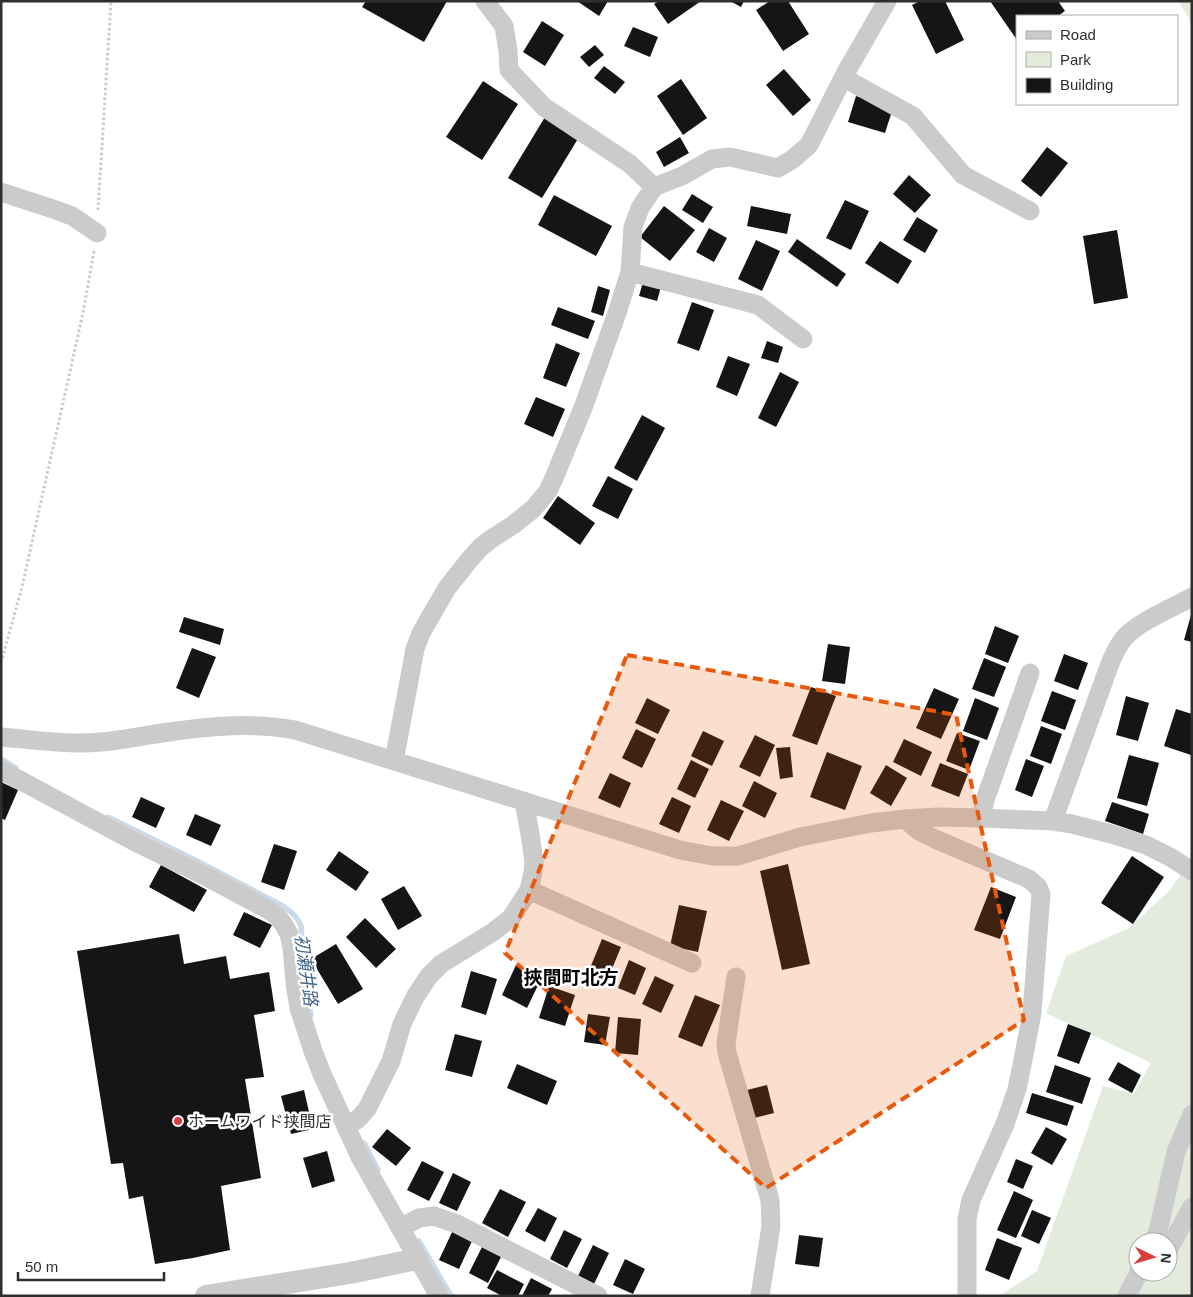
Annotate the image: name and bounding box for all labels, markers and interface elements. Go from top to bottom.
legend [1016,15,1178,105]
text: Road [1060,26,1096,43]
text: Park [1060,51,1091,68]
text: Building [1060,76,1113,93]
water label: 初瀬井路 [291,933,321,1009]
district label: 挾間町北方 [523,967,619,988]
place label: ホームワイド挟間店 [188,1113,332,1130]
marker: ホームワイド挟間店 [172,1115,184,1127]
north arrow [1128,1232,1178,1282]
scale bar [18,1250,164,1282]
text: N [1158,1252,1174,1264]
text: 50 m [25,1258,58,1275]

